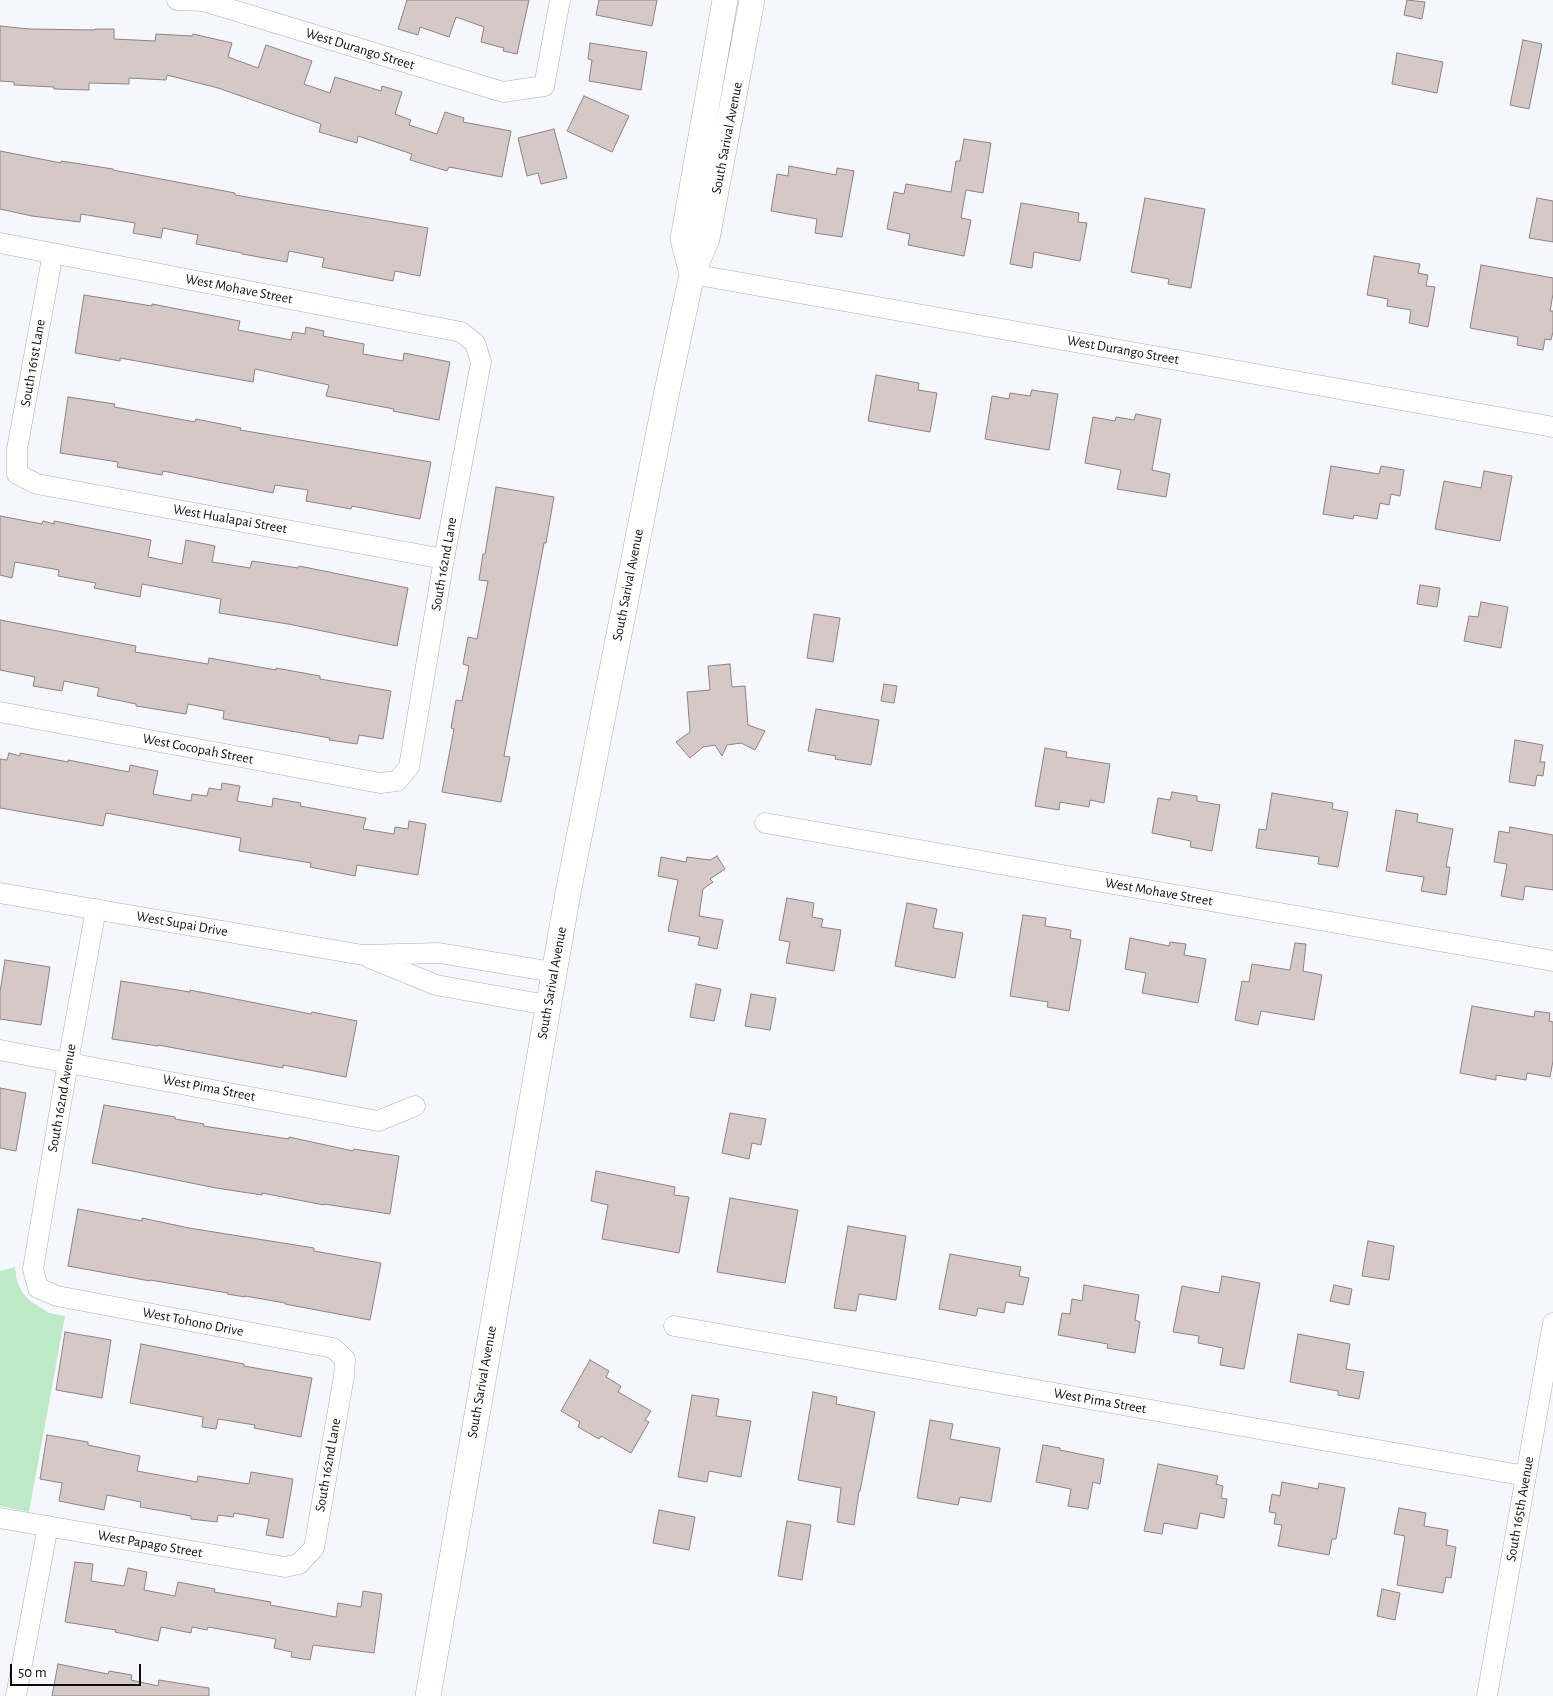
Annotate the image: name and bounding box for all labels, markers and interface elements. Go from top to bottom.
street label: West Durango Street [303,24,417,74]
street label: South Sarival Avenue [708,81,746,195]
street label: West Mohave Street [184,270,294,308]
street label: South 161st Lane [17,318,49,408]
street label: West Durango Street [1066,332,1180,368]
street label: West Hualapai Street [172,501,288,537]
street label: South 162nd Lane [427,516,461,612]
street label: South Sarival Avenue [609,528,647,642]
street label: West Cocopah Street [141,730,255,768]
street label: West Mohave Street [1104,874,1214,910]
street label: West Supai Drive [135,908,229,940]
street label: South Sarival Avenue [534,926,570,1040]
street label: South 162nd Avenue [44,1042,80,1154]
street label: West Pima Street [161,1071,257,1105]
street label: West Tohono Drive [141,1304,245,1340]
street label: South Sarival Avenue [464,1325,500,1439]
street label: West Pima Street [1052,1385,1148,1417]
street label: South 162nd Lane [311,1417,345,1513]
street label: South 165th Avenue [1502,1455,1538,1563]
street label: West Papago Street [96,1527,204,1561]
scale bar [12,1654,144,1686]
text: 50 m [18,1665,47,1680]

